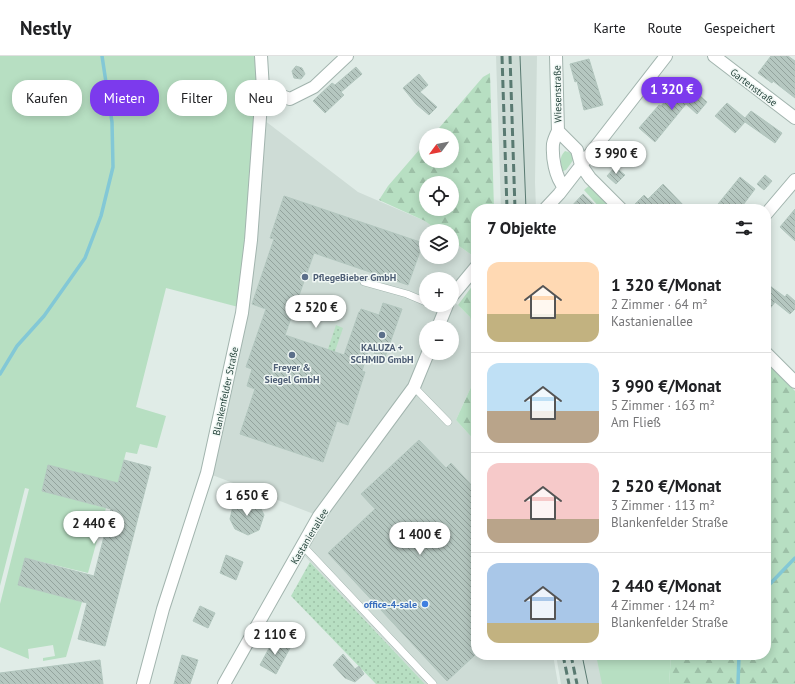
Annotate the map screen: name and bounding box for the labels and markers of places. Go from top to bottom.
pin: 1 320 € [635,77,709,111]
pin: 3 990 € [579,141,653,175]
place label: PflegeBieber GmbH [313,271,396,284]
marker: PflegeBieber GmbH [300,272,310,282]
pin: 2 520 € [279,295,353,329]
marker: KALUZA + SCHMID GmbH [377,330,387,340]
place label: KALUZA + SCHMID GmbH [351,341,414,366]
marker: Freyer & Siegel GmbH [287,350,297,360]
place label: Freyer & Siegel GmbH [265,361,319,386]
pin: 1 650 € [210,483,284,517]
pin: 2 440 € [57,511,131,545]
pin: 1 400 € [383,522,457,556]
place label: office-4-sale [364,598,417,611]
marker: office-4-sale [420,599,430,609]
pin: 2 110 € [238,622,312,656]

